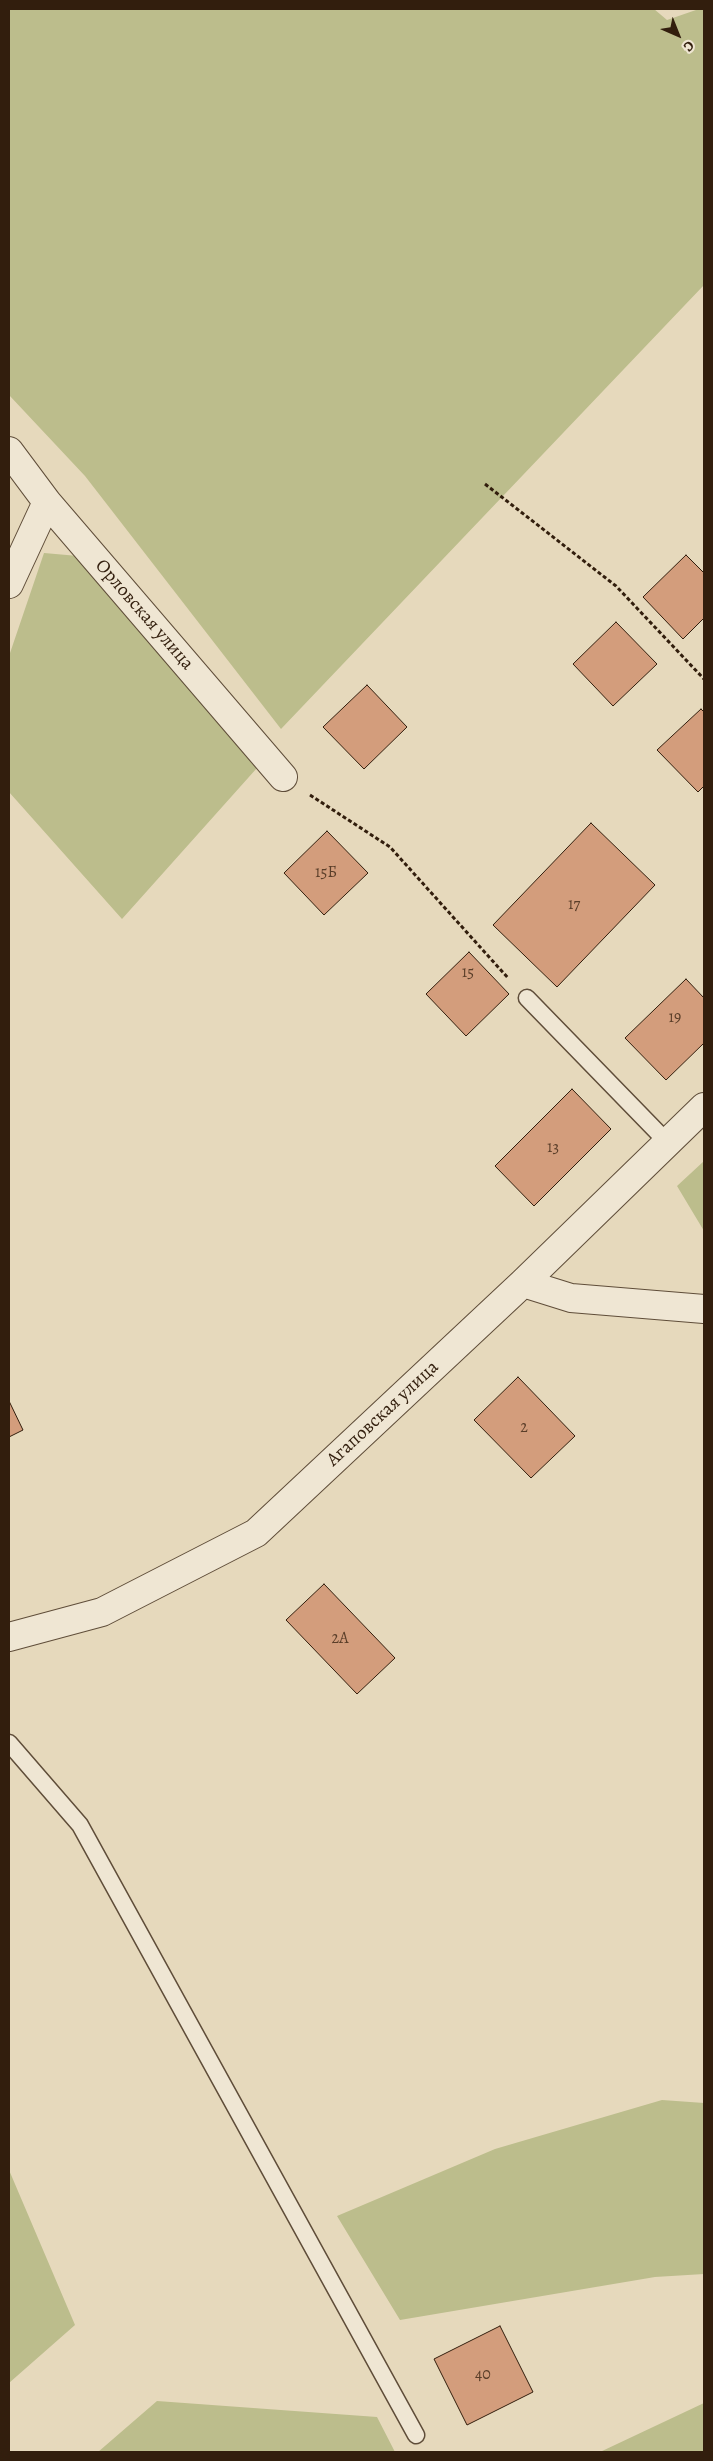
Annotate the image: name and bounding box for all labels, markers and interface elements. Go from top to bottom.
north arrow [653,10,703,60]
text: С [679,36,698,56]
street label: Орловская улица [90,555,198,675]
house number: 15Б [315,863,337,883]
house number: 17 [568,895,580,915]
house number: 15 [462,963,474,983]
house number: 19 [669,1008,681,1028]
house number: 13 [547,1138,559,1158]
street label: Агаповская улица [322,1356,444,1472]
house number: 2 [520,1418,528,1438]
house number: 2А [332,1629,348,1649]
house number: 40 [475,2365,491,2385]

